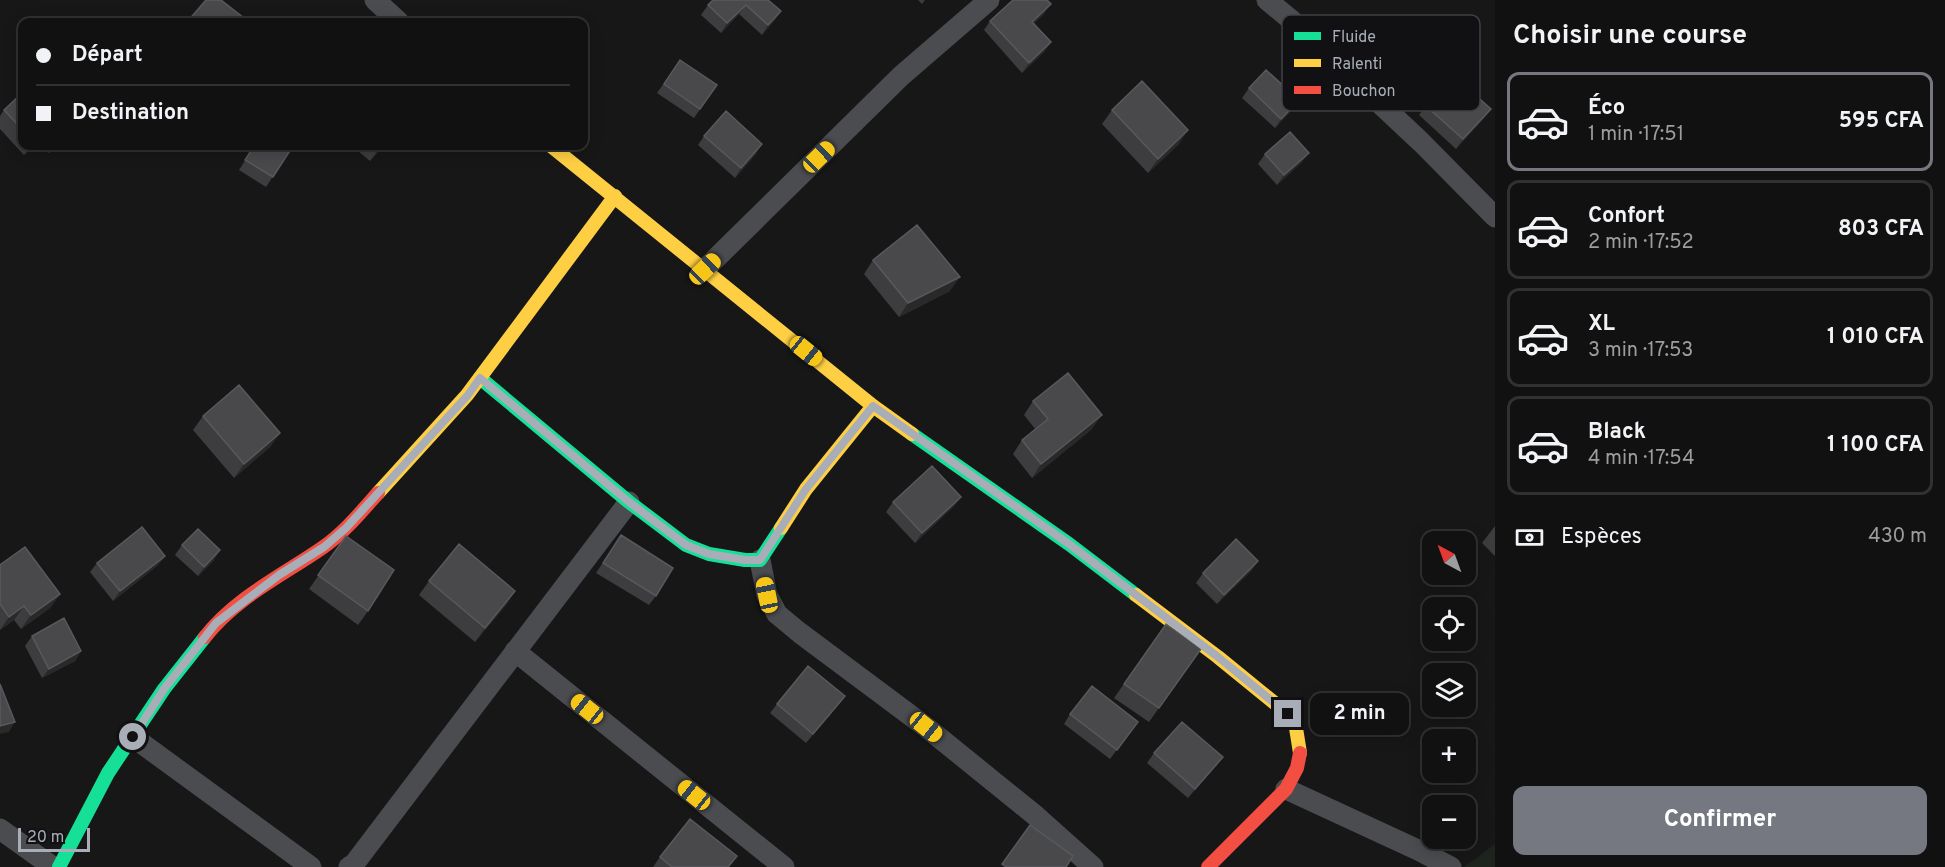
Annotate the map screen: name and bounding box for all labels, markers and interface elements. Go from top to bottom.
legend [1282,15,1480,111]
text: Choisir une course [1513,19,1747,53]
text: Fluide [1332,28,1376,48]
text: Départ [72,42,143,69]
text: Ralenti [1332,55,1382,75]
text: Bouchon [1332,82,1396,102]
icon: car [1516,95,1570,149]
text: Éco [1588,95,1625,122]
text: Destination [72,100,189,127]
text: 595 CFA [1839,108,1924,135]
text: 1 min · 17:51 [1588,122,1684,148]
car [800,138,838,176]
icon: car [1516,203,1570,257]
text: Confort [1588,203,1665,230]
text: 803 CFA [1838,216,1924,243]
text: 2 min · 17:52 [1588,230,1694,256]
car [686,250,724,288]
icon: car [1516,311,1570,365]
text: XL [1588,311,1615,338]
text: 1 010 CFA [1827,324,1924,351]
car [786,333,826,369]
text: 3 min · 17:53 [1588,338,1693,364]
icon: car [1516,419,1570,473]
text: Black [1588,419,1646,446]
text: 1 100 CFA [1827,432,1924,459]
text: 4 min · 17:54 [1588,446,1695,472]
icon: cash [1513,521,1546,554]
text: Espèces [1561,524,1642,551]
text: 430 m [1868,524,1927,550]
north arrow [1422,531,1476,585]
map controls [1422,531,1476,849]
car [754,576,780,614]
button: locate [1422,597,1476,651]
button: layers [1422,663,1476,717]
car [567,691,607,727]
callout: 2 min [1309,693,1408,735]
route end [1274,700,1301,727]
text: 2 min [1333,701,1386,727]
car [906,709,946,745]
route start [119,723,146,750]
button: + [1422,729,1476,783]
car [674,777,714,813]
button: Confirmer [1513,786,1927,855]
button: − [1422,795,1476,849]
scale bar [18,825,90,852]
text: 20 m [27,828,64,848]

